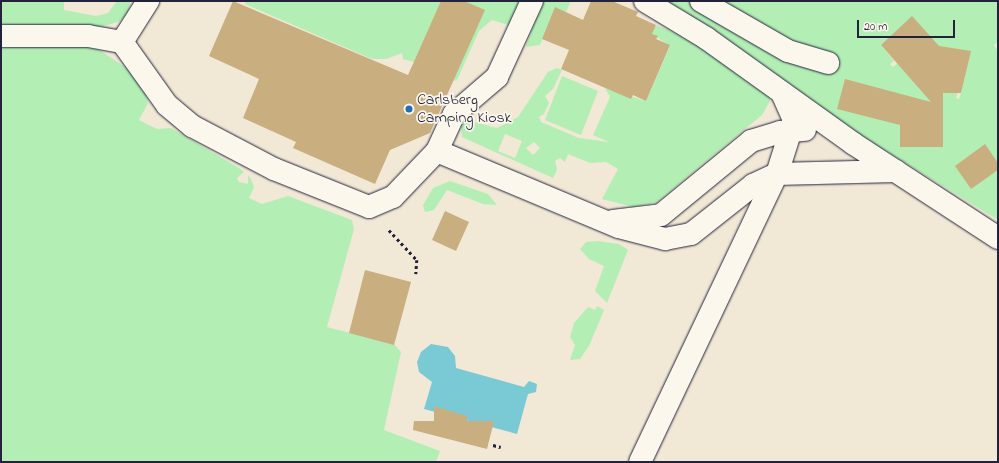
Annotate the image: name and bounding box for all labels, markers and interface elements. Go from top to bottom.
scale bar [859,12,957,38]
text: 20 m [864,18,887,36]
place label: Carlsberg Camping Kiosk [417,90,512,128]
marker: Carlsberg Camping Kiosk [404,104,414,114]

